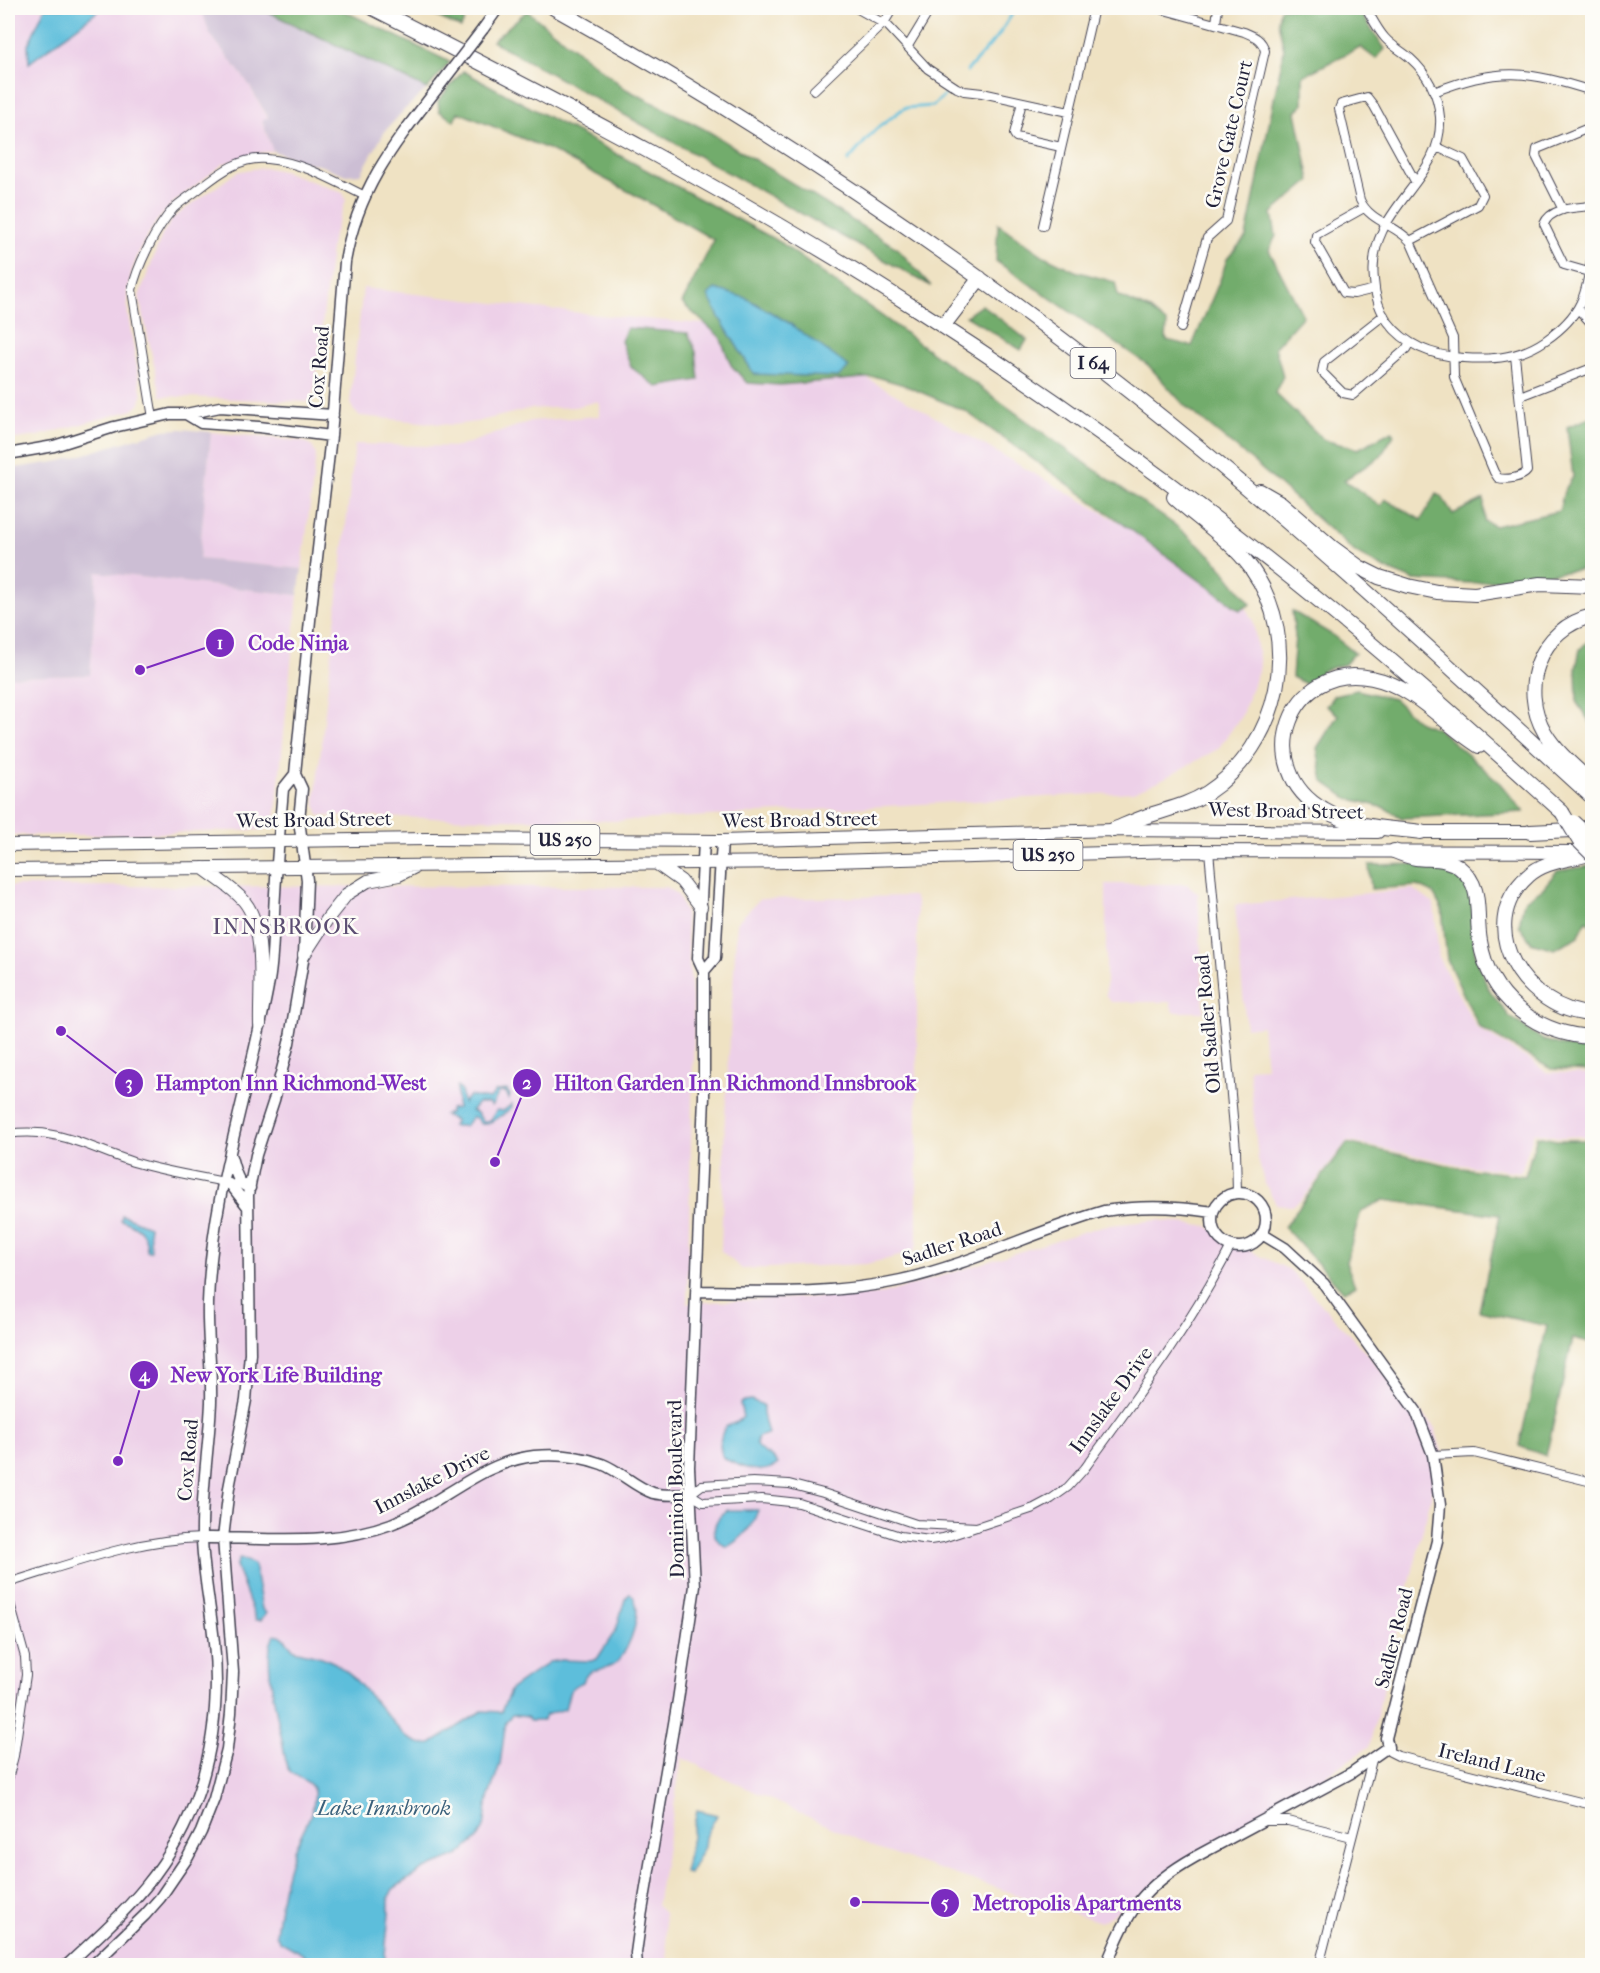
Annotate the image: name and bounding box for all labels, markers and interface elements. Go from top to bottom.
street label: Grove Gate Court [1201,58,1257,210]
street label: Cox Road [304,324,334,409]
road number: I 64 [1070,348,1116,378]
callout: Code Ninja [205,623,360,662]
text: Code Ninja [248,631,349,655]
text: 1 [217,633,223,654]
street label: West Broad Street [1207,798,1364,824]
street label: West Broad Street [235,807,392,833]
street label: West Broad Street [721,807,878,833]
road number: US 250 [530,825,600,855]
road number: US 250 [1014,840,1082,870]
district label: INNSBROOK [213,914,359,940]
street label: Old Sadler Road [1190,952,1226,1094]
callout: Hilton Garden Inn Richmond Innsbrook [512,1063,928,1102]
callout: Hampton Inn Richmond-West [114,1064,438,1103]
text: Hampton Inn Richmond-West [156,1071,427,1095]
text: Hilton Garden Inn Richmond Innsbrook [554,1071,917,1095]
text: 3 [125,1073,133,1094]
text: 2 [522,1073,532,1094]
street label: Sadler Road [899,1217,1006,1271]
street label: Innslake Drive [1065,1342,1157,1458]
callout: New York Life Building [129,1355,394,1394]
text: New York Life Building [170,1363,383,1387]
text: 4 [138,1365,151,1386]
street label: Dominion Boulevard [663,1398,689,1579]
street label: Cox Road [173,1417,203,1502]
street label: Innslake Drive [371,1441,494,1519]
street label: Sadler Road [1370,1584,1418,1691]
street label: Ireland Lane [1436,1739,1548,1788]
water label: Lake Innsbrook [315,1796,451,1820]
callout: Metropolis Apartments [930,1883,1193,1922]
text: Metropolis Apartments [972,1891,1182,1915]
text: 5 [941,1893,949,1914]

